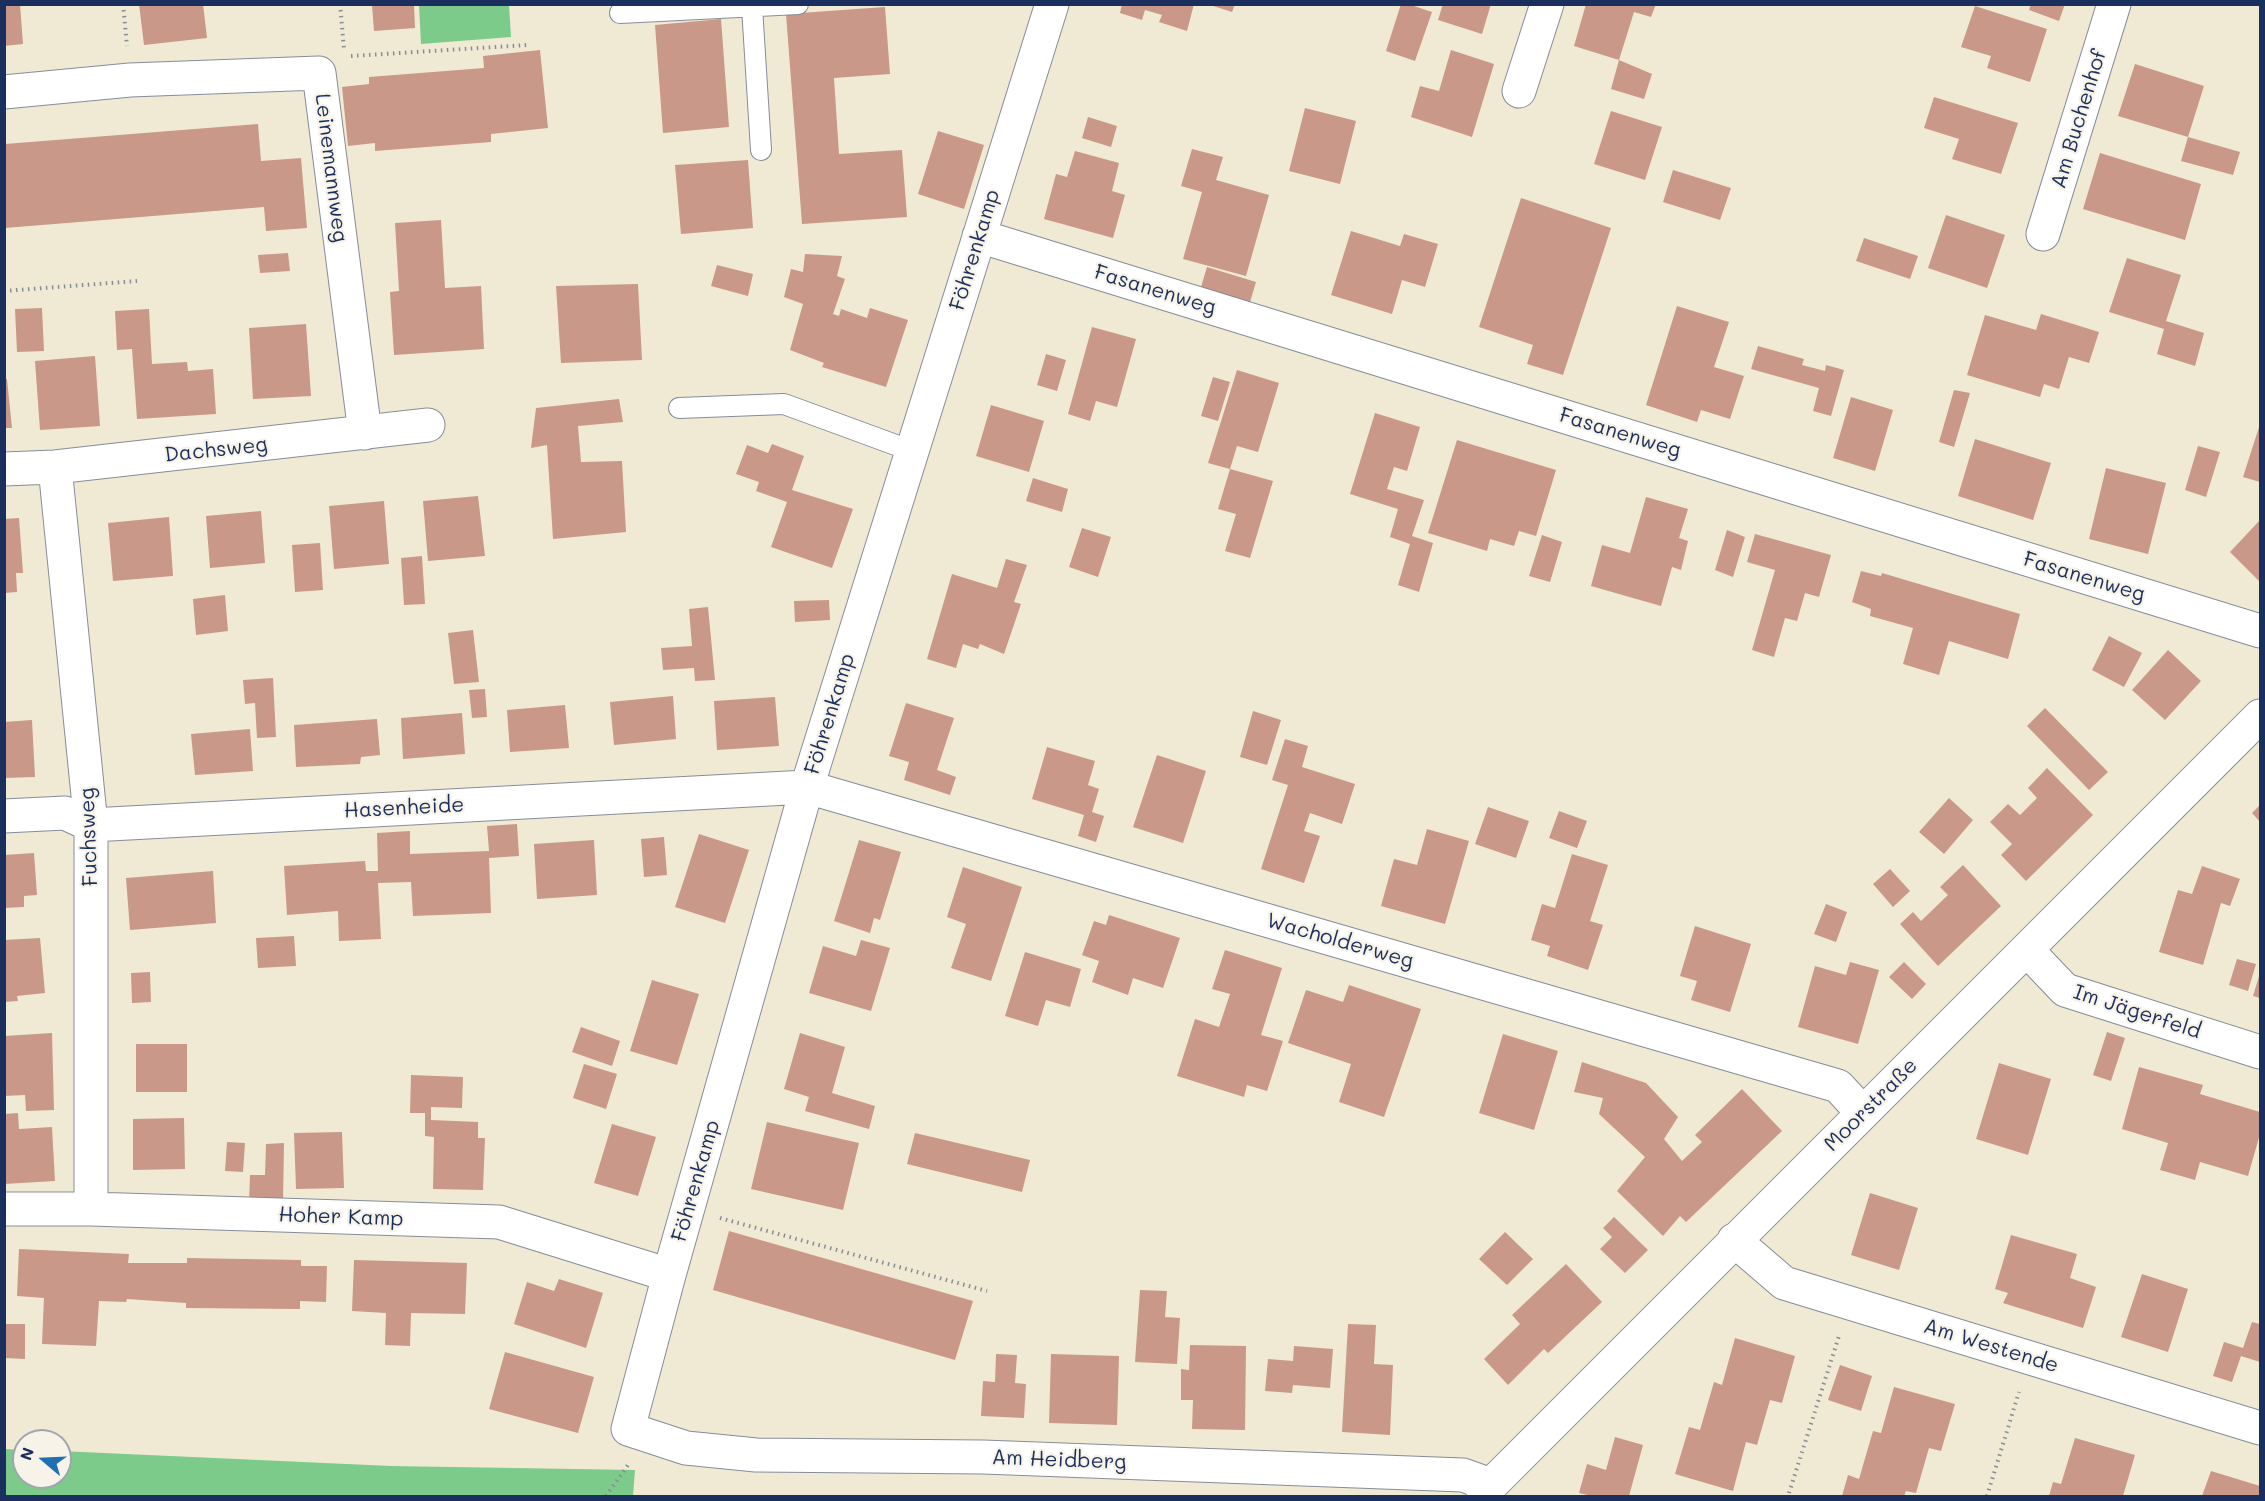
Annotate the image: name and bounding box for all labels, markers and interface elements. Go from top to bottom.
street label: Am Buchenhof [2046,47,2112,191]
street label: Leinemannweg [309,92,353,244]
street label: Föhrenkamp [945,186,1005,314]
street label: Fasanenweg [1091,260,1219,320]
street label: Fasanenweg [1556,403,1684,463]
street label: Dachsweg [163,432,269,468]
street label: Fasanenweg [2020,547,2148,607]
street label: Föhrenkamp [800,650,860,778]
street label: Fuchsweg [75,787,103,887]
street label: Hasenheide [343,792,465,824]
street label: Wacholderweg [1264,908,1416,974]
street label: Im Jägerfeld [2070,980,2204,1044]
street label: Moorstraße [1819,1053,1923,1157]
street label: Föhrenkamp [667,1117,725,1245]
street label: Hoher Kamp [278,1202,404,1232]
street label: Am Westende [1920,1314,2062,1378]
north arrow [12,1429,72,1489]
text: N [14,1444,38,1463]
street label: Am Heidberg [991,1445,1127,1475]

